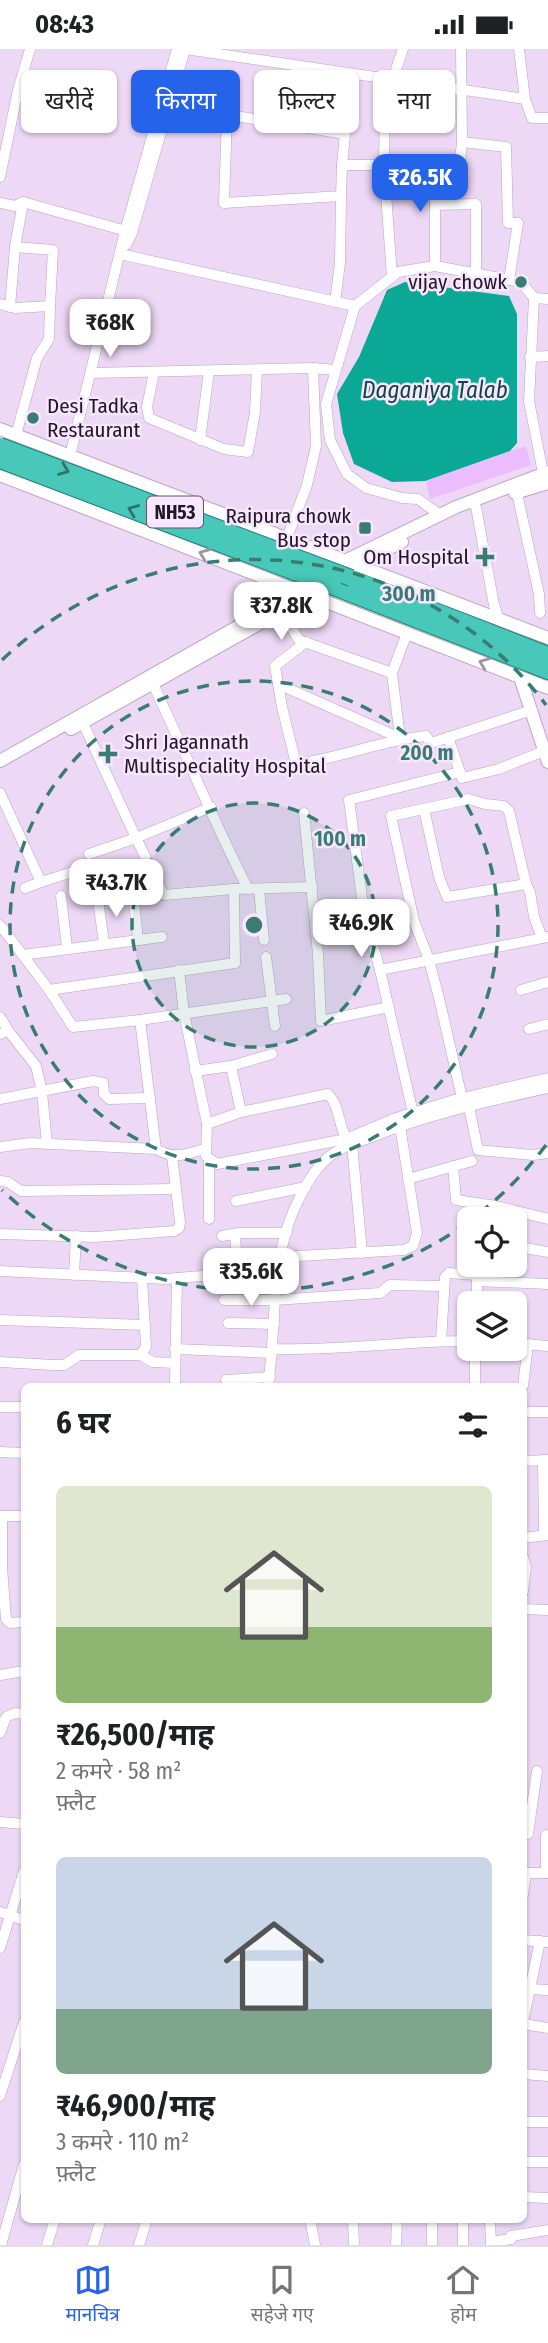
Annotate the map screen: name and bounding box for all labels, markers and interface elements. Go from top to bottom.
text: 08:43 [35,9,94,40]
chip: खरीदें [21,70,117,133]
chip: किराया [131,70,240,133]
chip: फ़िल्टर [254,70,359,133]
chip: नया [373,70,455,133]
pin: ₹26.5K [363,155,477,214]
text: ₹26.5K [388,163,452,191]
place label: vijay chowk [408,269,507,295]
marker: vijay chowk [513,274,529,290]
pin: ₹68K [69,299,151,359]
text: ₹68K [86,308,134,336]
water label: Daganiya Talab [362,376,508,404]
place label: Desi Tadka Restaurant [47,393,140,443]
marker: Desi Tadka Restaurant [25,410,41,426]
one-way arrow [57,461,69,475]
road number: NH53 [147,496,203,527]
place label: Raipura chowk Bus stop [225,503,351,553]
one-way arrow [127,505,139,519]
marker: Raipura chowk Bus stop [357,520,373,536]
place label: Om Hospital [363,544,469,570]
marker: Om Hospital [475,547,495,567]
one-way arrow [198,548,210,562]
text: 300 m [381,581,436,607]
pin: ₹37.8K [224,583,338,642]
text: ₹37.8K [250,591,312,619]
one-way arrow [479,657,491,671]
place label: Shri Jagannath Multispeciality Hospital [124,729,326,779]
text: 200 m [399,740,454,766]
marker: Shri Jagannath Multispeciality Hospital [98,744,118,764]
text: 100 m [314,826,366,852]
pin: ₹43.7K [59,859,173,919]
text: ₹43.7K [85,868,147,896]
pin: ₹46.9K [304,899,418,959]
text: ₹46.9K [329,908,393,936]
centre of rings [242,913,266,937]
map controls [457,1207,527,1361]
button: locate [457,1207,527,1277]
pin: ₹35.6K [194,1249,308,1308]
text: ₹35.6K [219,1257,283,1285]
button: layers [457,1291,527,1361]
text: 6 घर [56,1405,111,1441]
icon: filters [454,1406,492,1444]
icon: home [211,1532,337,1658]
text: ₹26,500/माह [56,1717,214,1753]
text: 2 कमरे · 58 m² [56,1757,181,1785]
text: फ़्लैट [56,1788,96,1816]
icon: home [211,1903,337,2029]
text: ₹46,900/माह [56,2088,215,2124]
text: 3 कमरे · 110 m² [56,2128,189,2156]
text: फ़्लैट [56,2159,96,2187]
tab: मानचित्र [65,2261,120,2329]
tab: सहेजे गए [251,2261,313,2329]
tab: होम [444,2261,482,2329]

